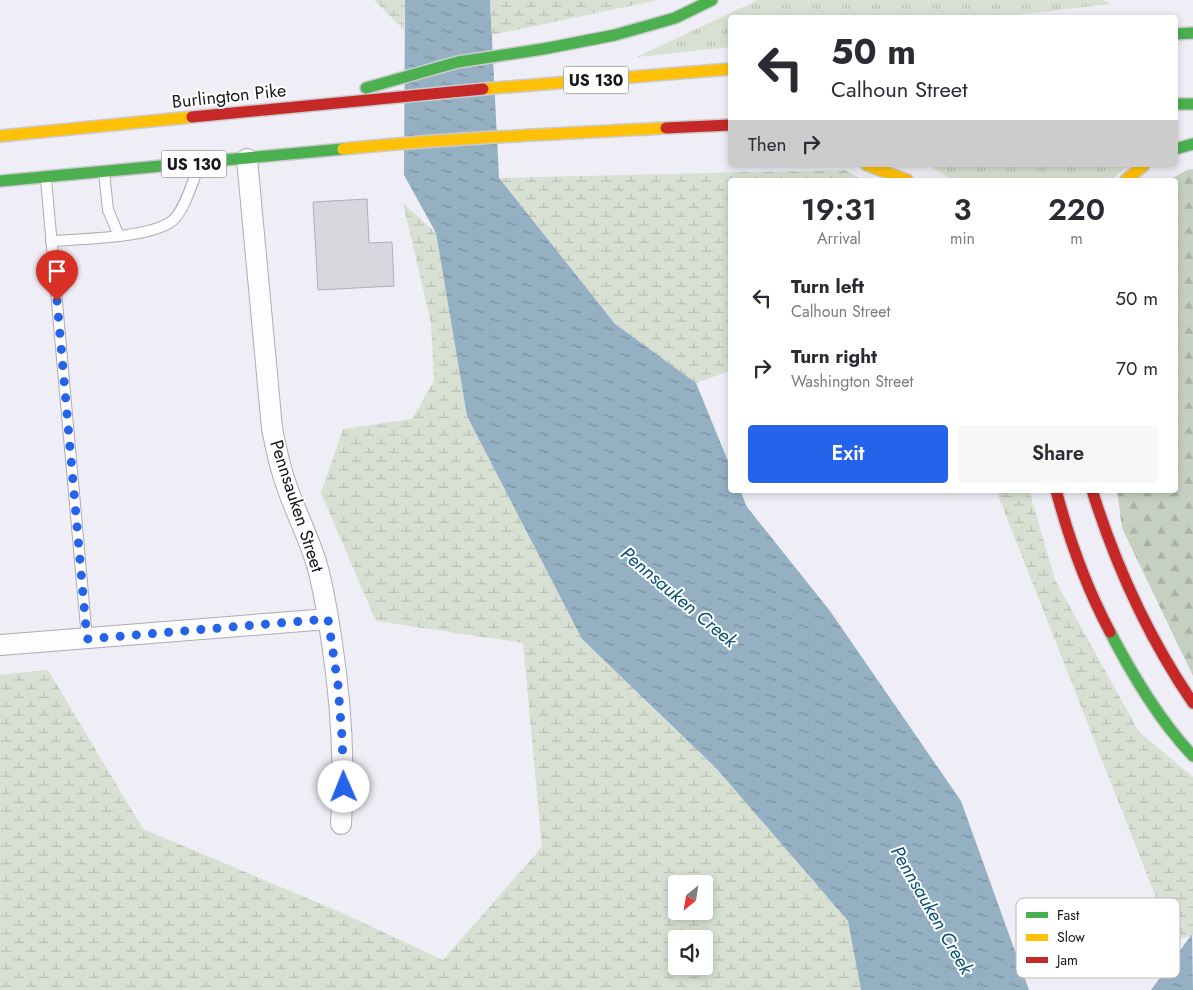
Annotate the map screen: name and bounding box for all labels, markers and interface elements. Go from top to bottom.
text: 50 m [831,27,916,77]
icon: left [748,35,813,100]
road number: US 130 [564,66,628,94]
text: Calhoun Street [831,73,967,105]
street label: Burlington Pike [171,77,287,115]
icon: right [797,130,825,158]
text: Then [748,131,787,158]
road number: US 130 [162,150,226,178]
text: 19:31 [801,188,877,231]
text: 3 [954,188,971,231]
text: 220 [1048,188,1105,231]
text: Arrival [817,227,861,250]
text: min [950,227,975,250]
text: m [1070,227,1083,250]
pin [36,250,78,301]
icon: arrive [43,257,71,285]
text: Turn left [791,273,864,300]
icon: left [748,284,776,312]
text: 50 m [1115,285,1158,312]
text: Calhoun Street [791,300,890,323]
text: Turn right [791,343,877,370]
icon: right [748,354,776,382]
text: 70 m [1116,355,1158,382]
text: Washington Street [791,370,913,393]
button: Exit [748,425,948,483]
button: Share [958,425,1158,483]
street label: Pennsauken Street [263,437,331,576]
water label: Pennsauken Creek [615,540,744,654]
position arrow [317,760,369,812]
water label: Pennsauken Creek [884,841,980,980]
north arrow [668,875,712,920]
map controls [668,875,713,975]
legend [1016,898,1180,978]
text: Fast [1057,905,1080,925]
text: Slow [1057,927,1085,947]
button: sound [668,930,713,975]
text: Jam [1055,950,1078,970]

